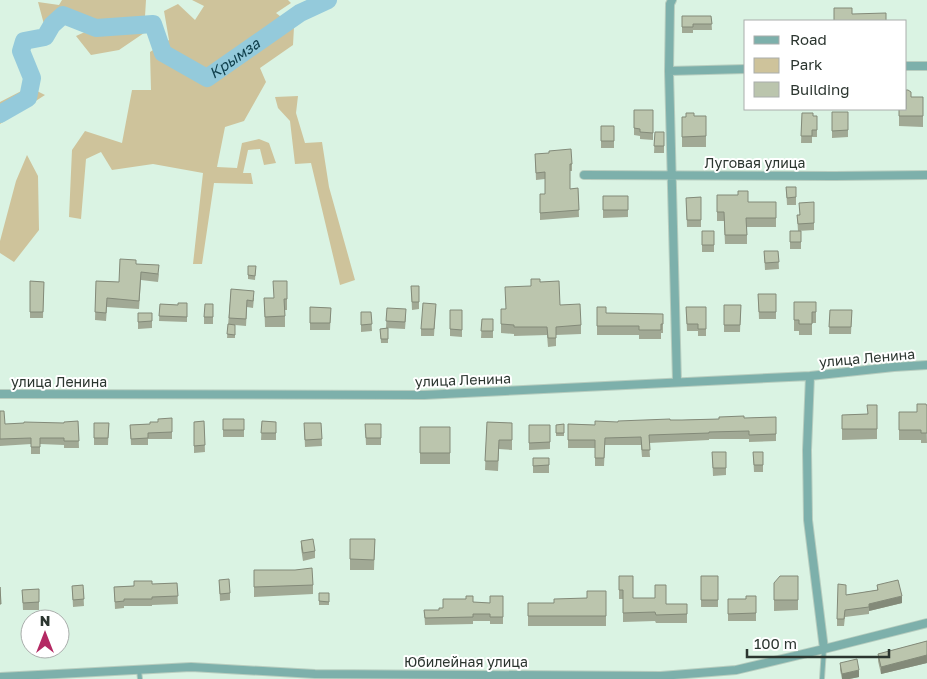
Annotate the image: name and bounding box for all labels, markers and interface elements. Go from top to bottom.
legend [744,20,907,110]
text: Road [790,30,827,48]
water label: Крымза [205,34,263,82]
text: Park [790,55,823,73]
text: Building [790,80,850,98]
street label: Луговая улица [705,154,805,171]
street label: улица Ленина [818,345,916,370]
street label: улица Ленина [415,369,511,390]
street label: улица Ленина [11,373,107,390]
north arrow [20,609,70,659]
text: N [40,612,50,629]
scale bar [747,626,890,658]
text: 100 m [754,634,797,652]
street label: Юбилейная улица [404,653,528,670]

